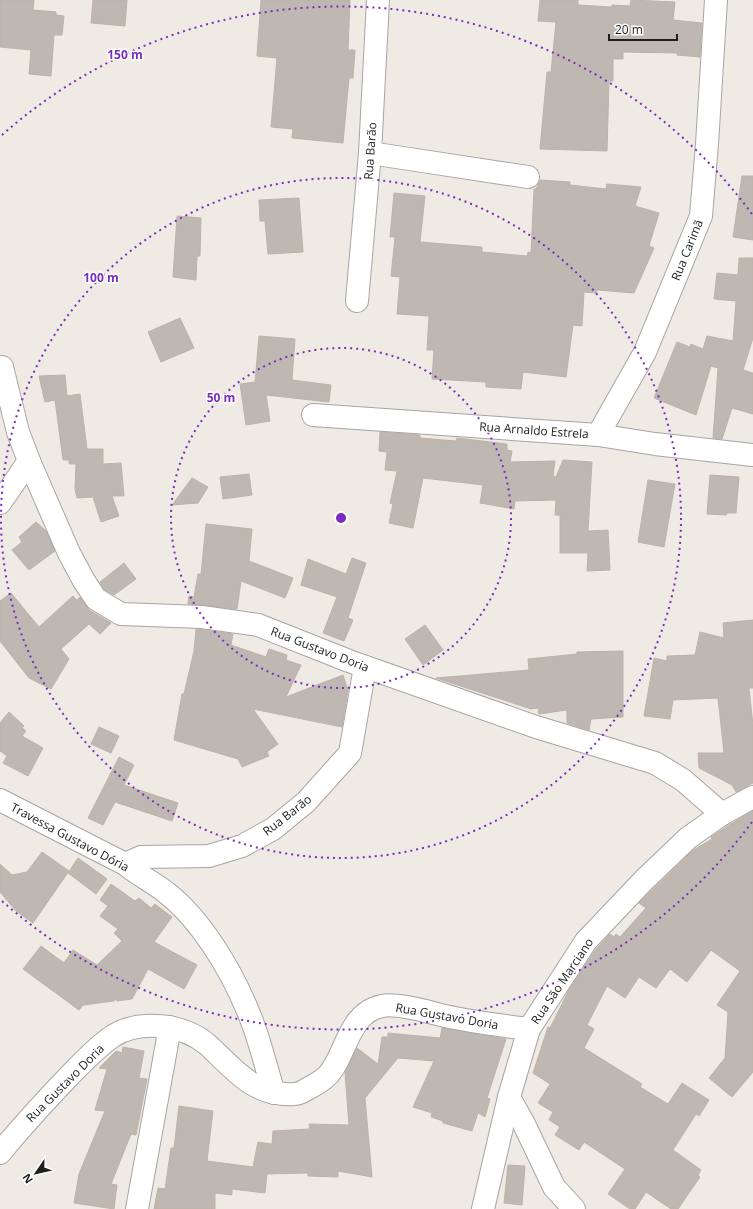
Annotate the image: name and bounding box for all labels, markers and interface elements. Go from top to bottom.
scale bar [609,16,677,42]
text: 20 m [615,21,643,38]
text: 150 m [107,46,143,63]
street label: Rua Barão [360,122,380,180]
street label: Rua Carimã [667,217,707,283]
text: 100 m [83,269,119,286]
text: 50 m [207,389,235,406]
street label: Rua Arnaldo Estrela [479,418,589,442]
centre of rings [334,511,348,525]
street label: Rua Gustavo Doria [268,622,372,676]
street label: Rua Barão [259,791,315,839]
street label: Travessa Gustavo Dória [8,799,132,875]
street label: Rua São Marciano [527,935,597,1027]
street label: Rua Gustavo Doria [394,999,500,1033]
street label: Rua Gustavo Doria [22,1040,108,1126]
north arrow [16,1153,56,1193]
text: N [19,1171,36,1187]

